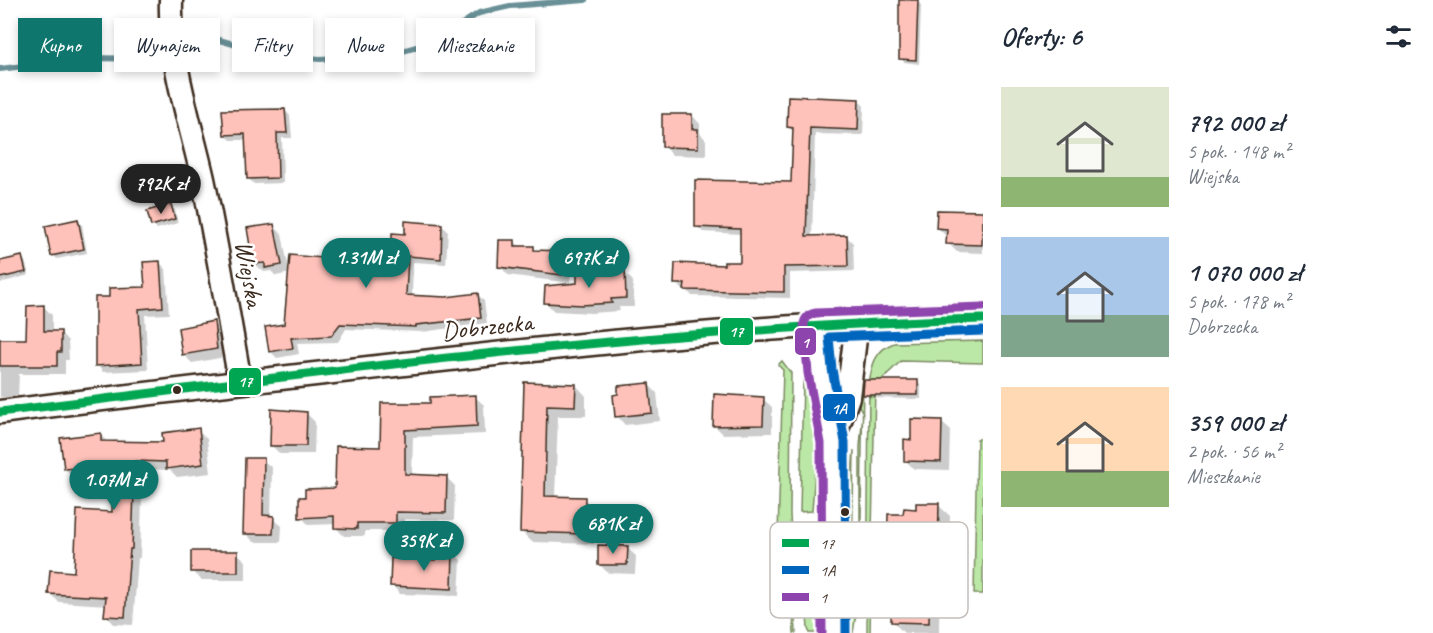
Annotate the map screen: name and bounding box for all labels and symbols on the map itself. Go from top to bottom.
pin: 792K zł [106,164,216,215]
street label: Wiejska [227,238,272,312]
pin: 1.31M zł [304,238,428,289]
pin: 697K zł [534,238,644,289]
street label: Dobrzecka [440,305,536,348]
line badge: 17 [719,317,754,346]
text: 17 [729,322,745,342]
line badge: 1 [794,327,817,356]
text: 1 [801,333,810,353]
line badge: 17 [228,367,262,396]
text: 17 [238,372,254,392]
unlabelled marker [171,384,183,396]
line badge: 1A [822,393,856,422]
text: 1A [831,399,849,419]
pin: 1.07M zł [52,460,176,511]
pin: 681K zł [558,504,668,555]
unlabelled marker [839,506,851,518]
pin: 359K zł [369,521,479,572]
legend [770,522,968,618]
text: 17 [820,534,835,554]
text: 1A [820,561,836,581]
text: 1 [820,588,828,608]

